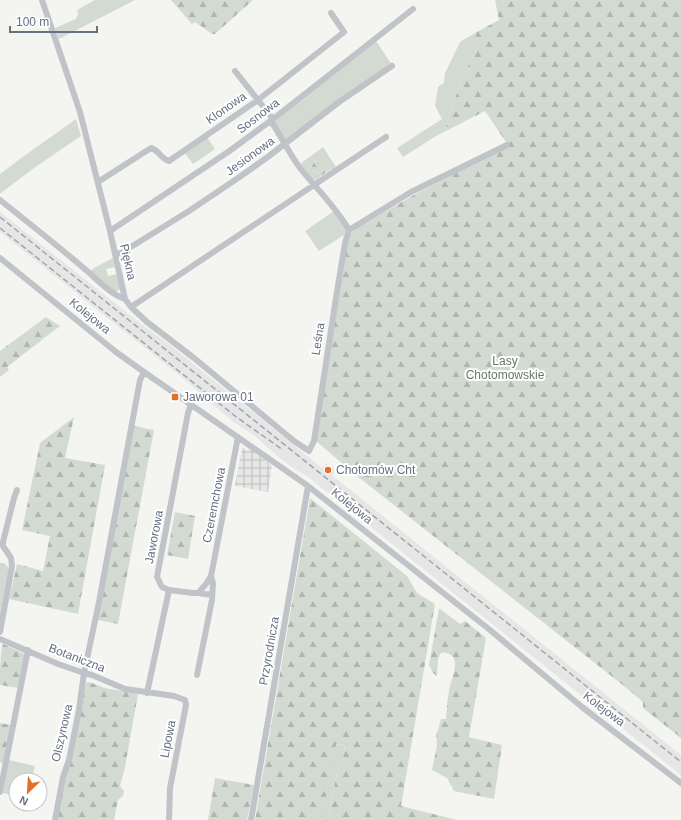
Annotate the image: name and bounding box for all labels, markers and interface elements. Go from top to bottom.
scale bar [10,8,97,34]
text: 100 m [16,15,49,29]
street label: Klonowa [203,89,249,127]
street label: Sosnowa [234,95,282,136]
street label: Jesionowa [223,133,277,178]
street label: Piękna [117,243,139,282]
street label: Kolejowa [67,295,114,337]
street label: Leśna [309,321,328,356]
park label: Lasy Chotomowskie [466,354,545,382]
place label: Jaworowa 01 [183,390,254,404]
marker: Jaworowa 01 [170,392,180,402]
place label: Chotomów Cht [336,463,416,477]
marker: Chotomów Cht [323,465,333,475]
street label: Czeremchowa [200,466,228,544]
street label: Kolejowa [329,485,376,527]
street label: Jaworowa [142,509,166,565]
street label: Przyrodnicza [256,615,282,686]
street label: Botaniczna [47,641,108,675]
street label: Kolejowa [580,689,628,729]
street label: Olszynowa [49,703,75,763]
street label: Lipowa [158,719,179,759]
north arrow [8,772,48,812]
text: N [18,794,30,808]

